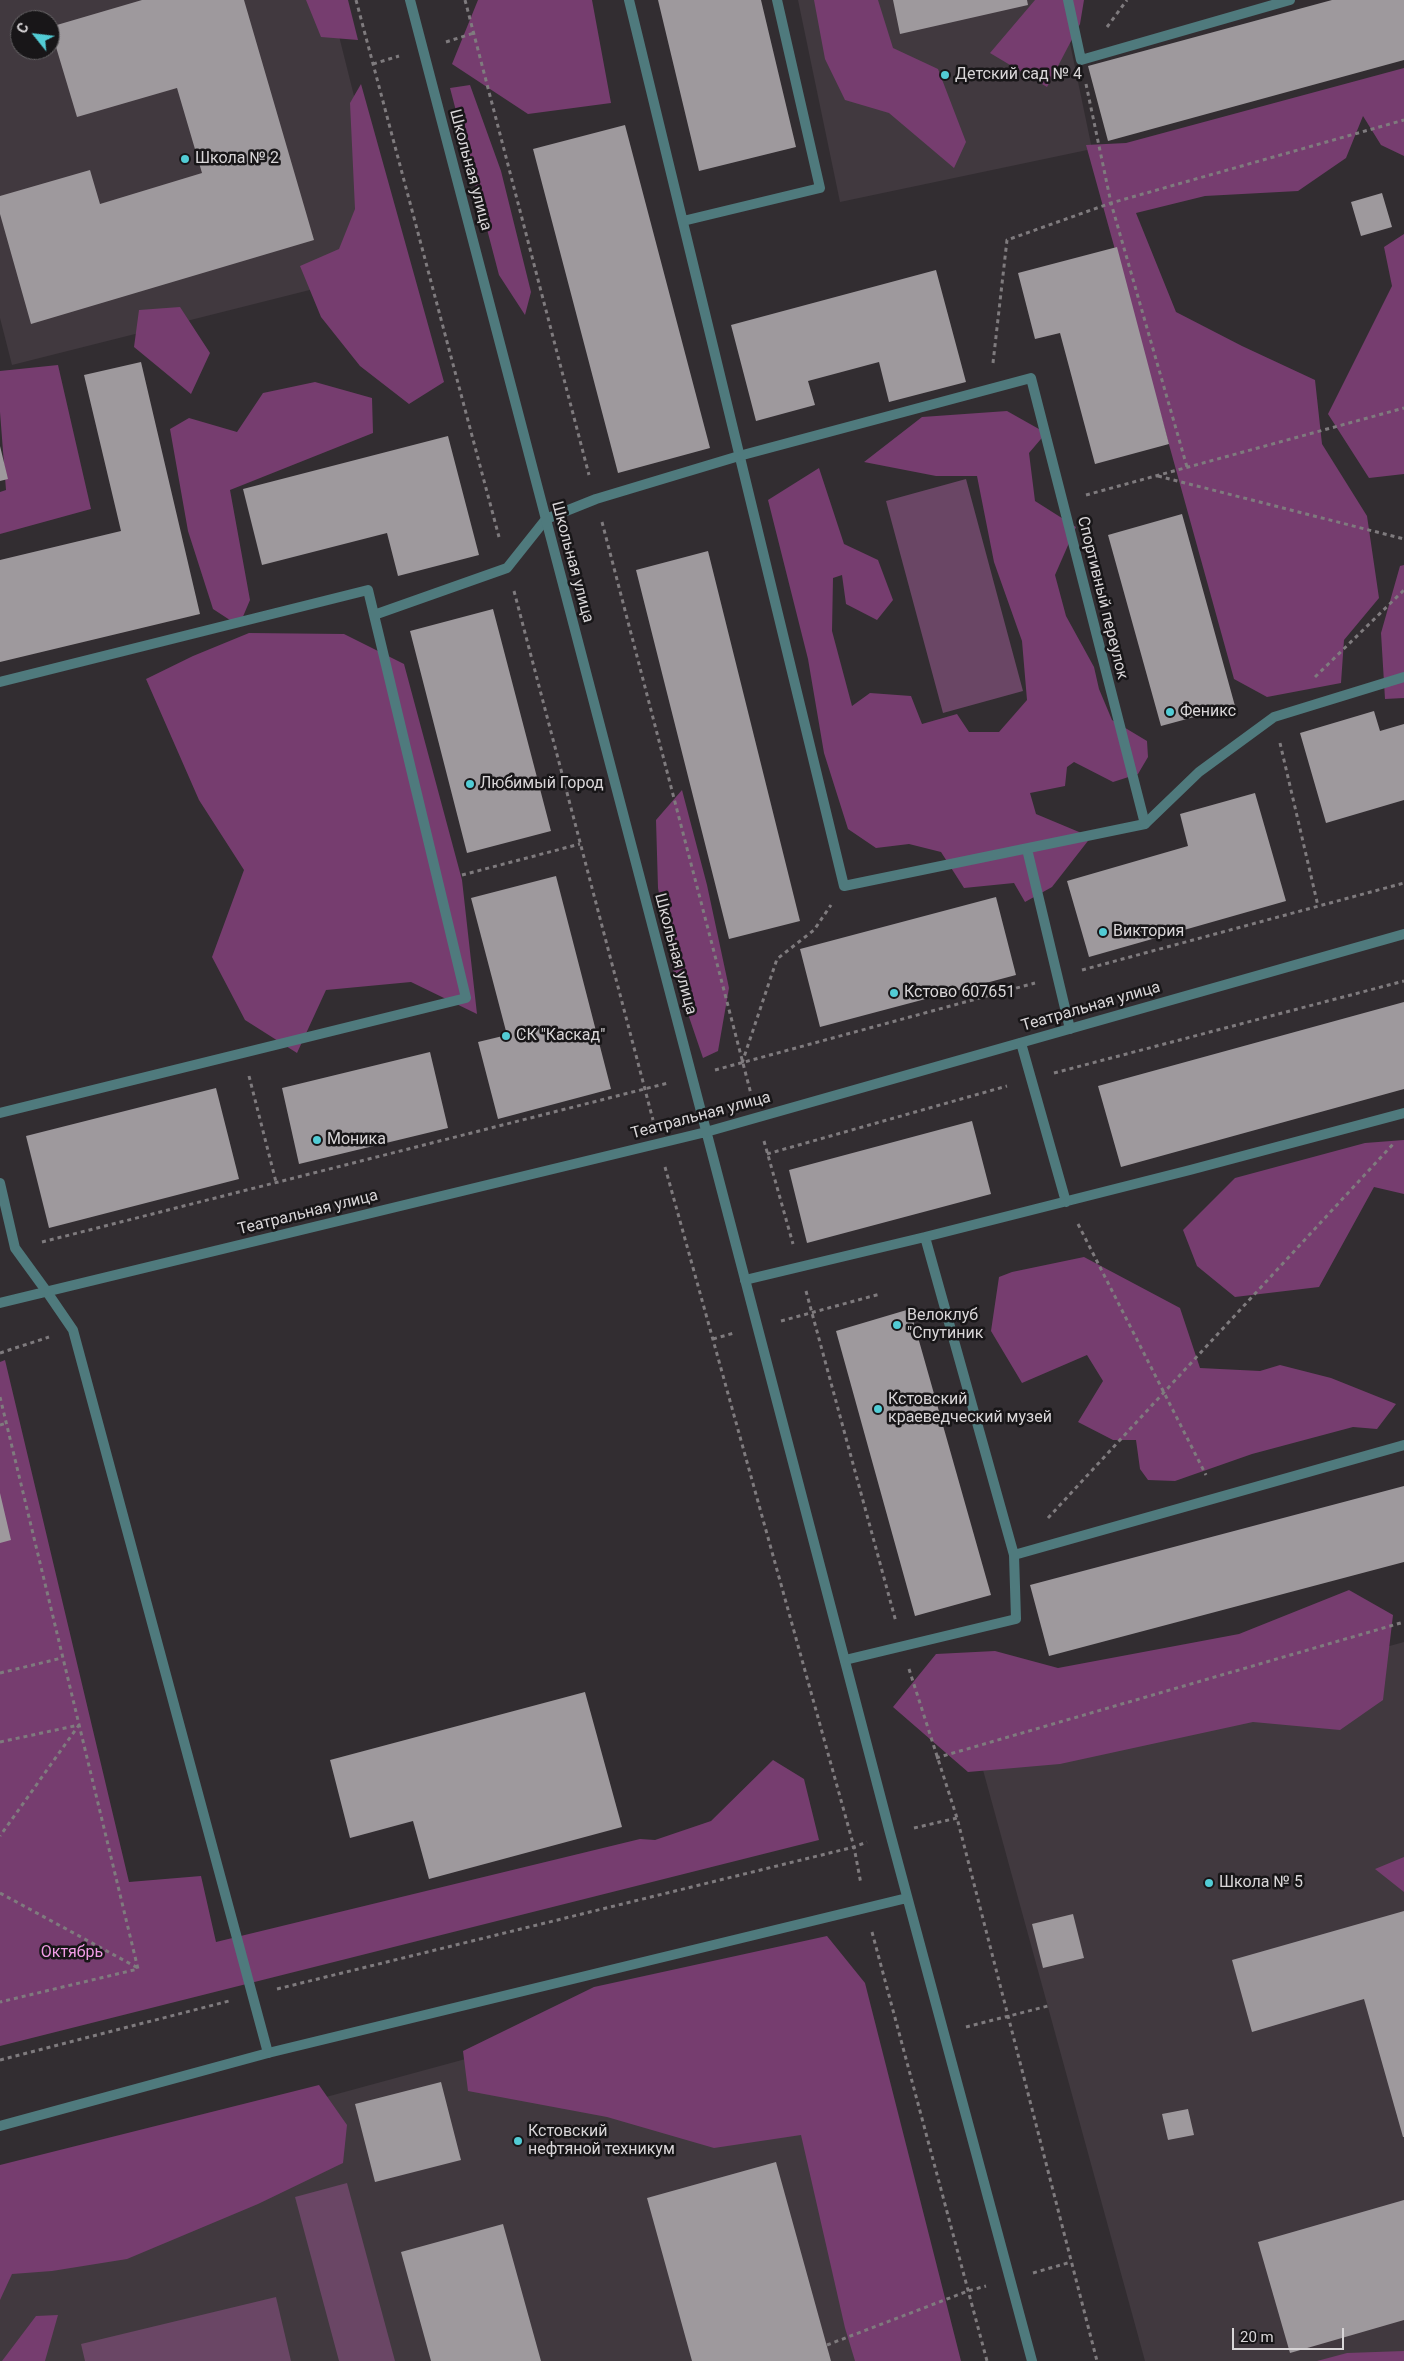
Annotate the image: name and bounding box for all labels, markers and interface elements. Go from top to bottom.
north arrow [10,10,60,60]
text: С [14,20,32,36]
place label: Детский сад № 4 [955,65,1082,85]
marker: Детский сад № 4 [939,69,951,81]
street label: Школьная улица [445,107,495,233]
place label: Школа № 2 [195,149,279,169]
marker: Школа № 2 [179,153,191,165]
street label: Школьная улица [547,499,597,625]
street label: Спортивный переулок [1072,514,1132,682]
place label: Феникс [1180,702,1236,722]
marker: Феникс [1164,706,1176,718]
place label: Любимый Город [480,774,604,794]
marker: Любимый Город [464,778,476,790]
street label: Школьная улица [650,891,700,1017]
place label: Виктория [1113,922,1184,942]
marker: Виктория [1097,926,1109,938]
street label: Театральная улица [1019,978,1163,1036]
place label: Кстово 607651 [904,983,1015,1003]
marker: Кстово 607651 [888,987,900,999]
place label: СК "Каскад" [516,1026,605,1046]
marker: СК "Каскад" [500,1030,512,1042]
street label: Театральная улица [629,1088,773,1144]
place label: Моника [327,1130,386,1150]
marker: Моника [311,1134,323,1146]
street label: Театральная улица [236,1186,380,1240]
place label: Велоклуб "Спутиник [907,1306,983,1344]
marker: Велоклуб "Спутиник [891,1319,903,1331]
place label: Кстовский краеведческий музей [888,1390,1052,1428]
marker: Кстовский краеведческий музей [872,1403,884,1415]
place label: Школа № 5 [1219,1873,1303,1893]
marker: Школа № 5 [1203,1877,1215,1889]
park label: Октябрь [41,1943,103,1963]
place label: Кстовский нефтяной техникум [528,2122,675,2160]
marker: Кстовский нефтяной техникум [512,2135,524,2147]
scale bar [1234,2318,1346,2350]
text: 20 m [1240,2328,1274,2346]

